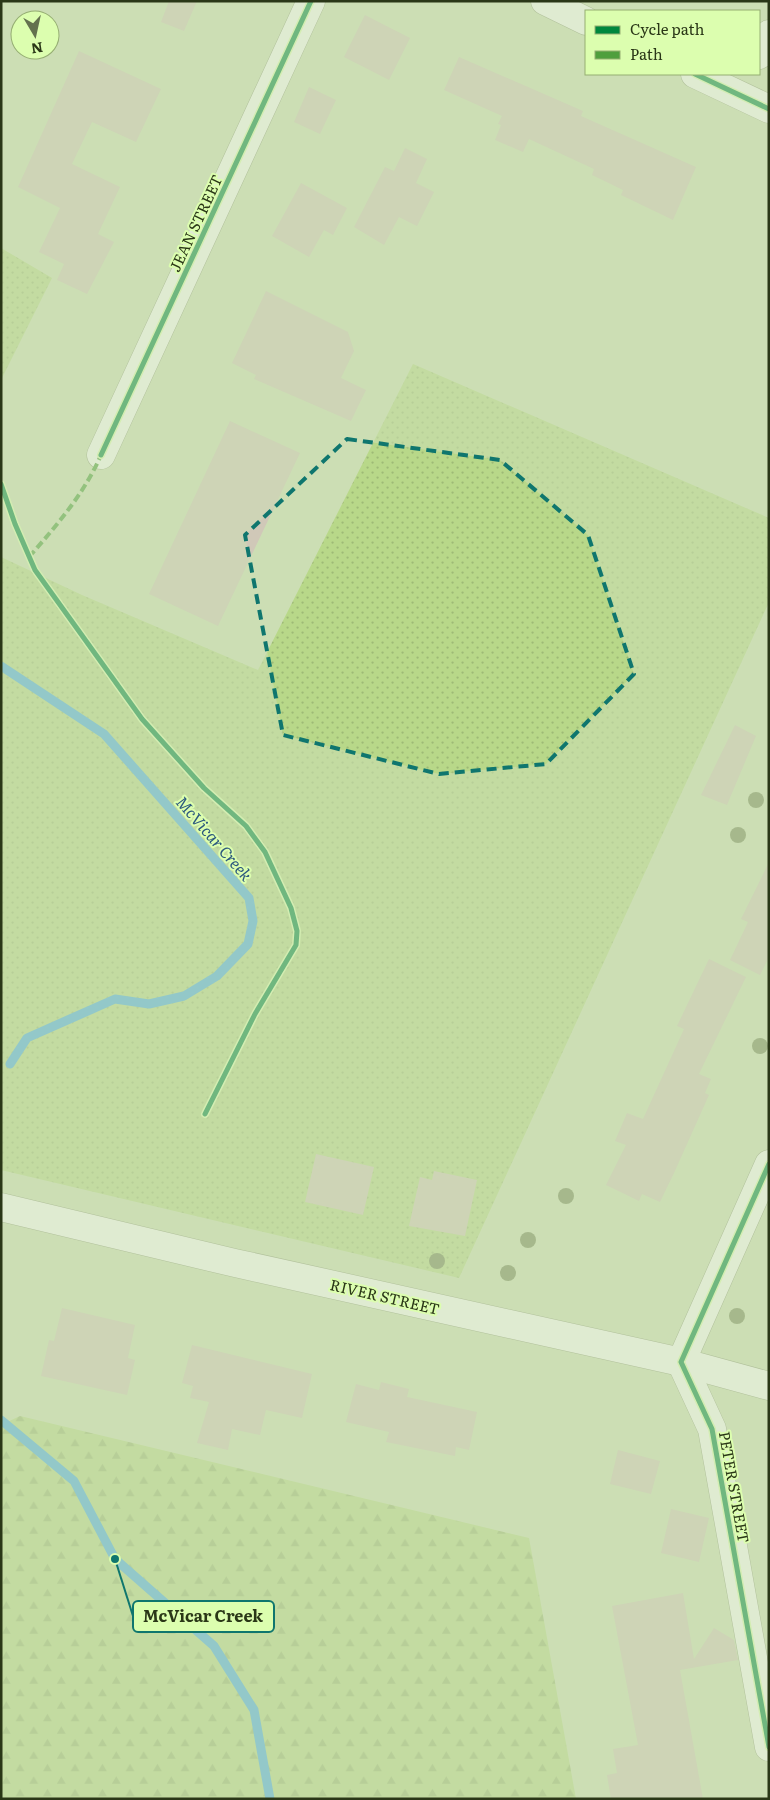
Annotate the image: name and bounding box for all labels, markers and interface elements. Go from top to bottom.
north arrow [10,10,60,60]
legend [585,10,760,75]
text: Cycle path [630,17,705,40]
text: N [30,38,45,60]
text: Path [630,42,663,65]
street label: JEAN STREET [162,171,228,275]
water label: McVicar Creek [171,790,259,886]
street label: RIVER STREET [328,1272,442,1320]
street label: PETER STREET [714,1429,756,1545]
callout: McVicar Creek [133,1601,274,1632]
text: McVicar Creek [143,1603,263,1627]

